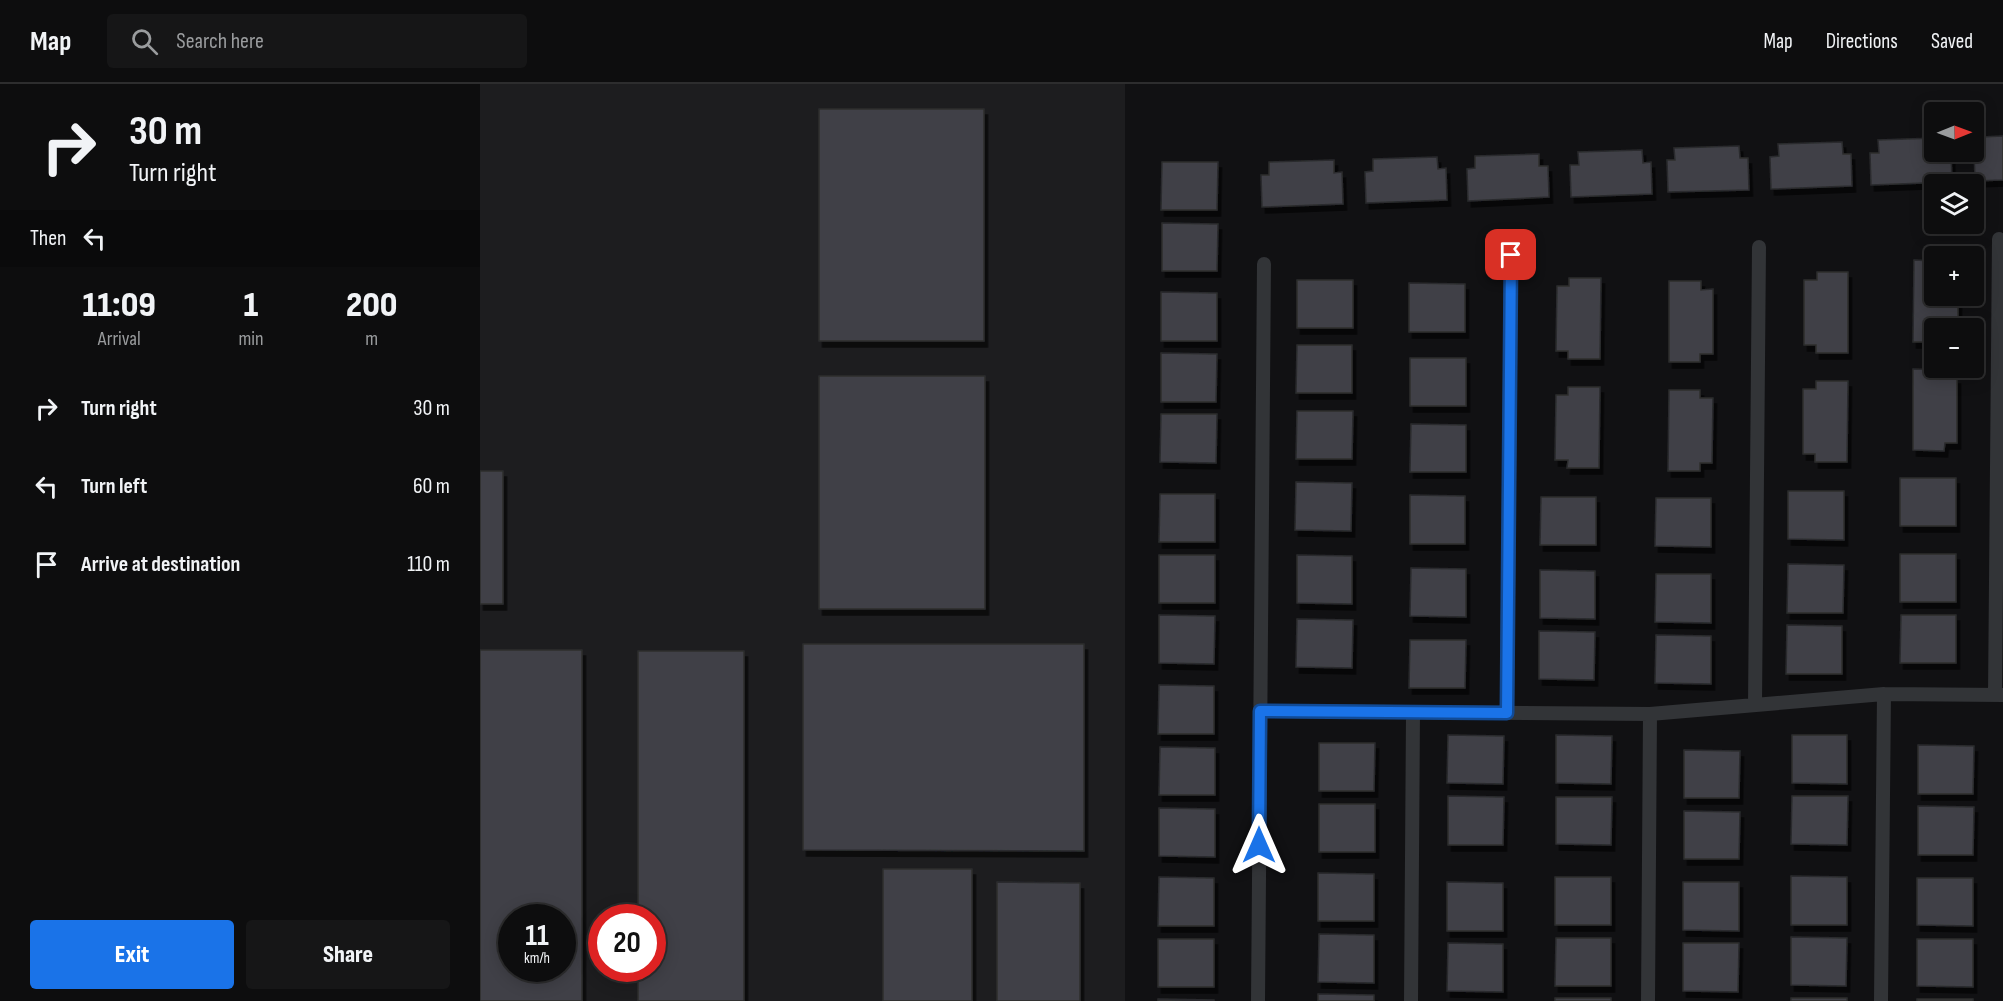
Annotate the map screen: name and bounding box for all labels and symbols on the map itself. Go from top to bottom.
north arrow [1924,102,1984,162]
pin [1485,229,1536,280]
position arrow [1227,813,1291,877]
speed limit sign: 20 [588,904,666,982]

